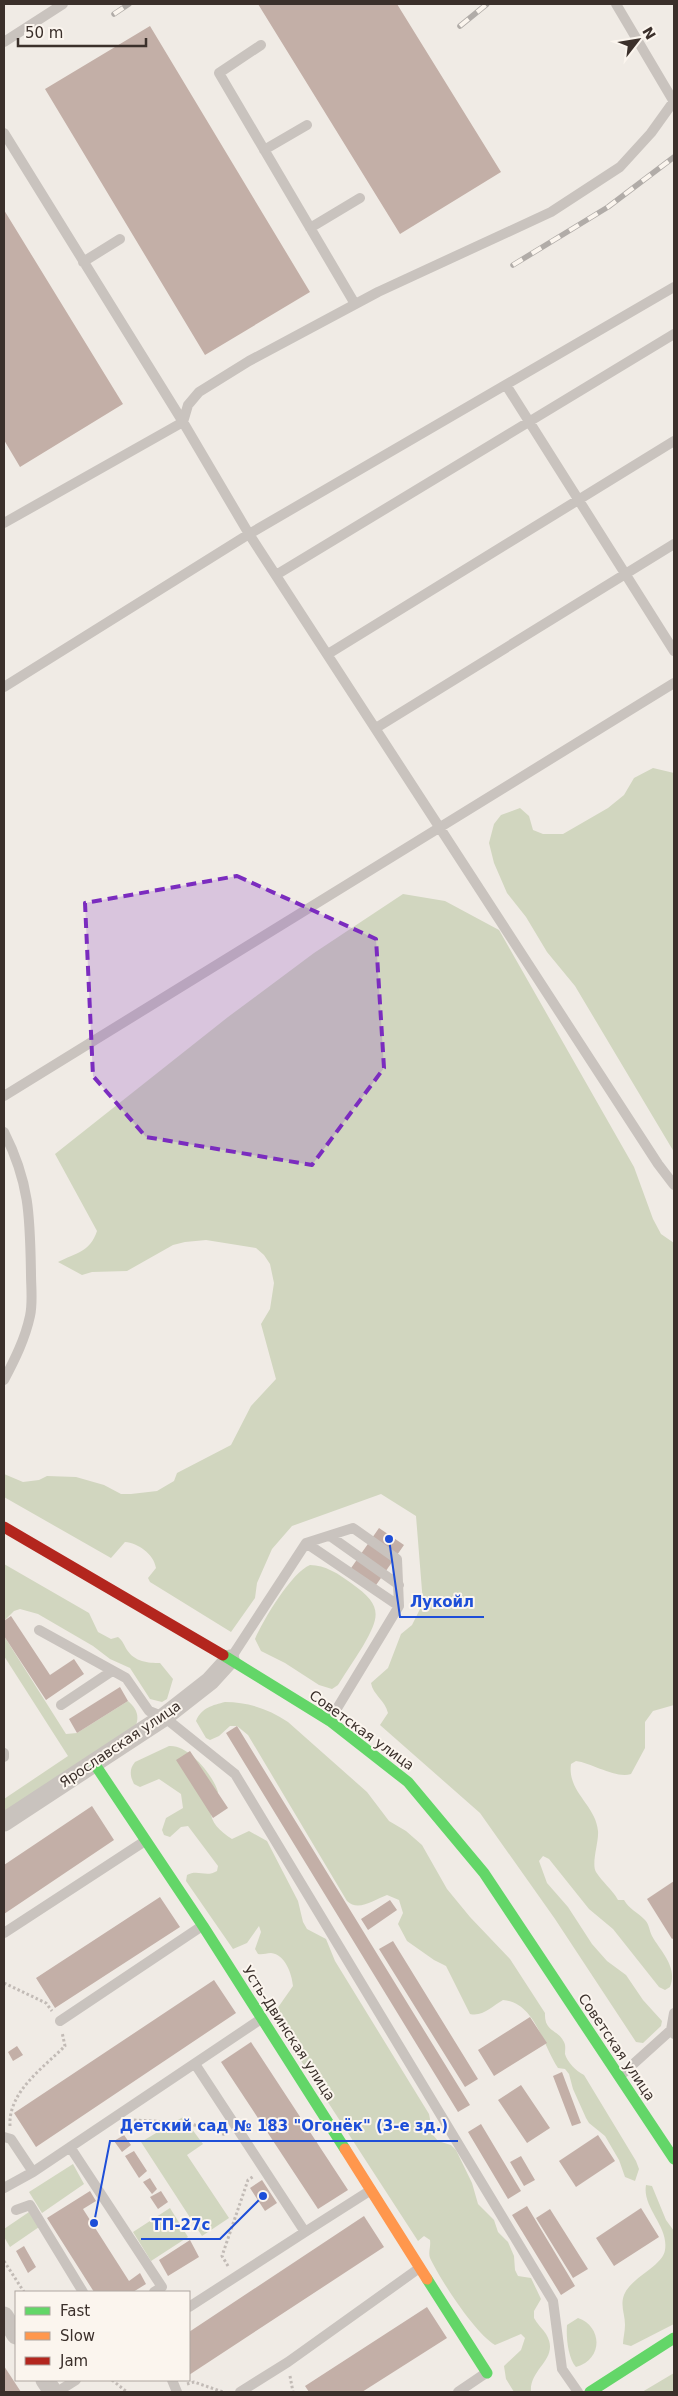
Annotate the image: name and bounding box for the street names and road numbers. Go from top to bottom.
street label: Советская улица [307,1687,417,1773]
street label: Ярославская улица [56,1697,184,1791]
street label: Усть-Двинская улица [239,1963,339,2103]
street label: Советская улица [575,1991,659,2103]

